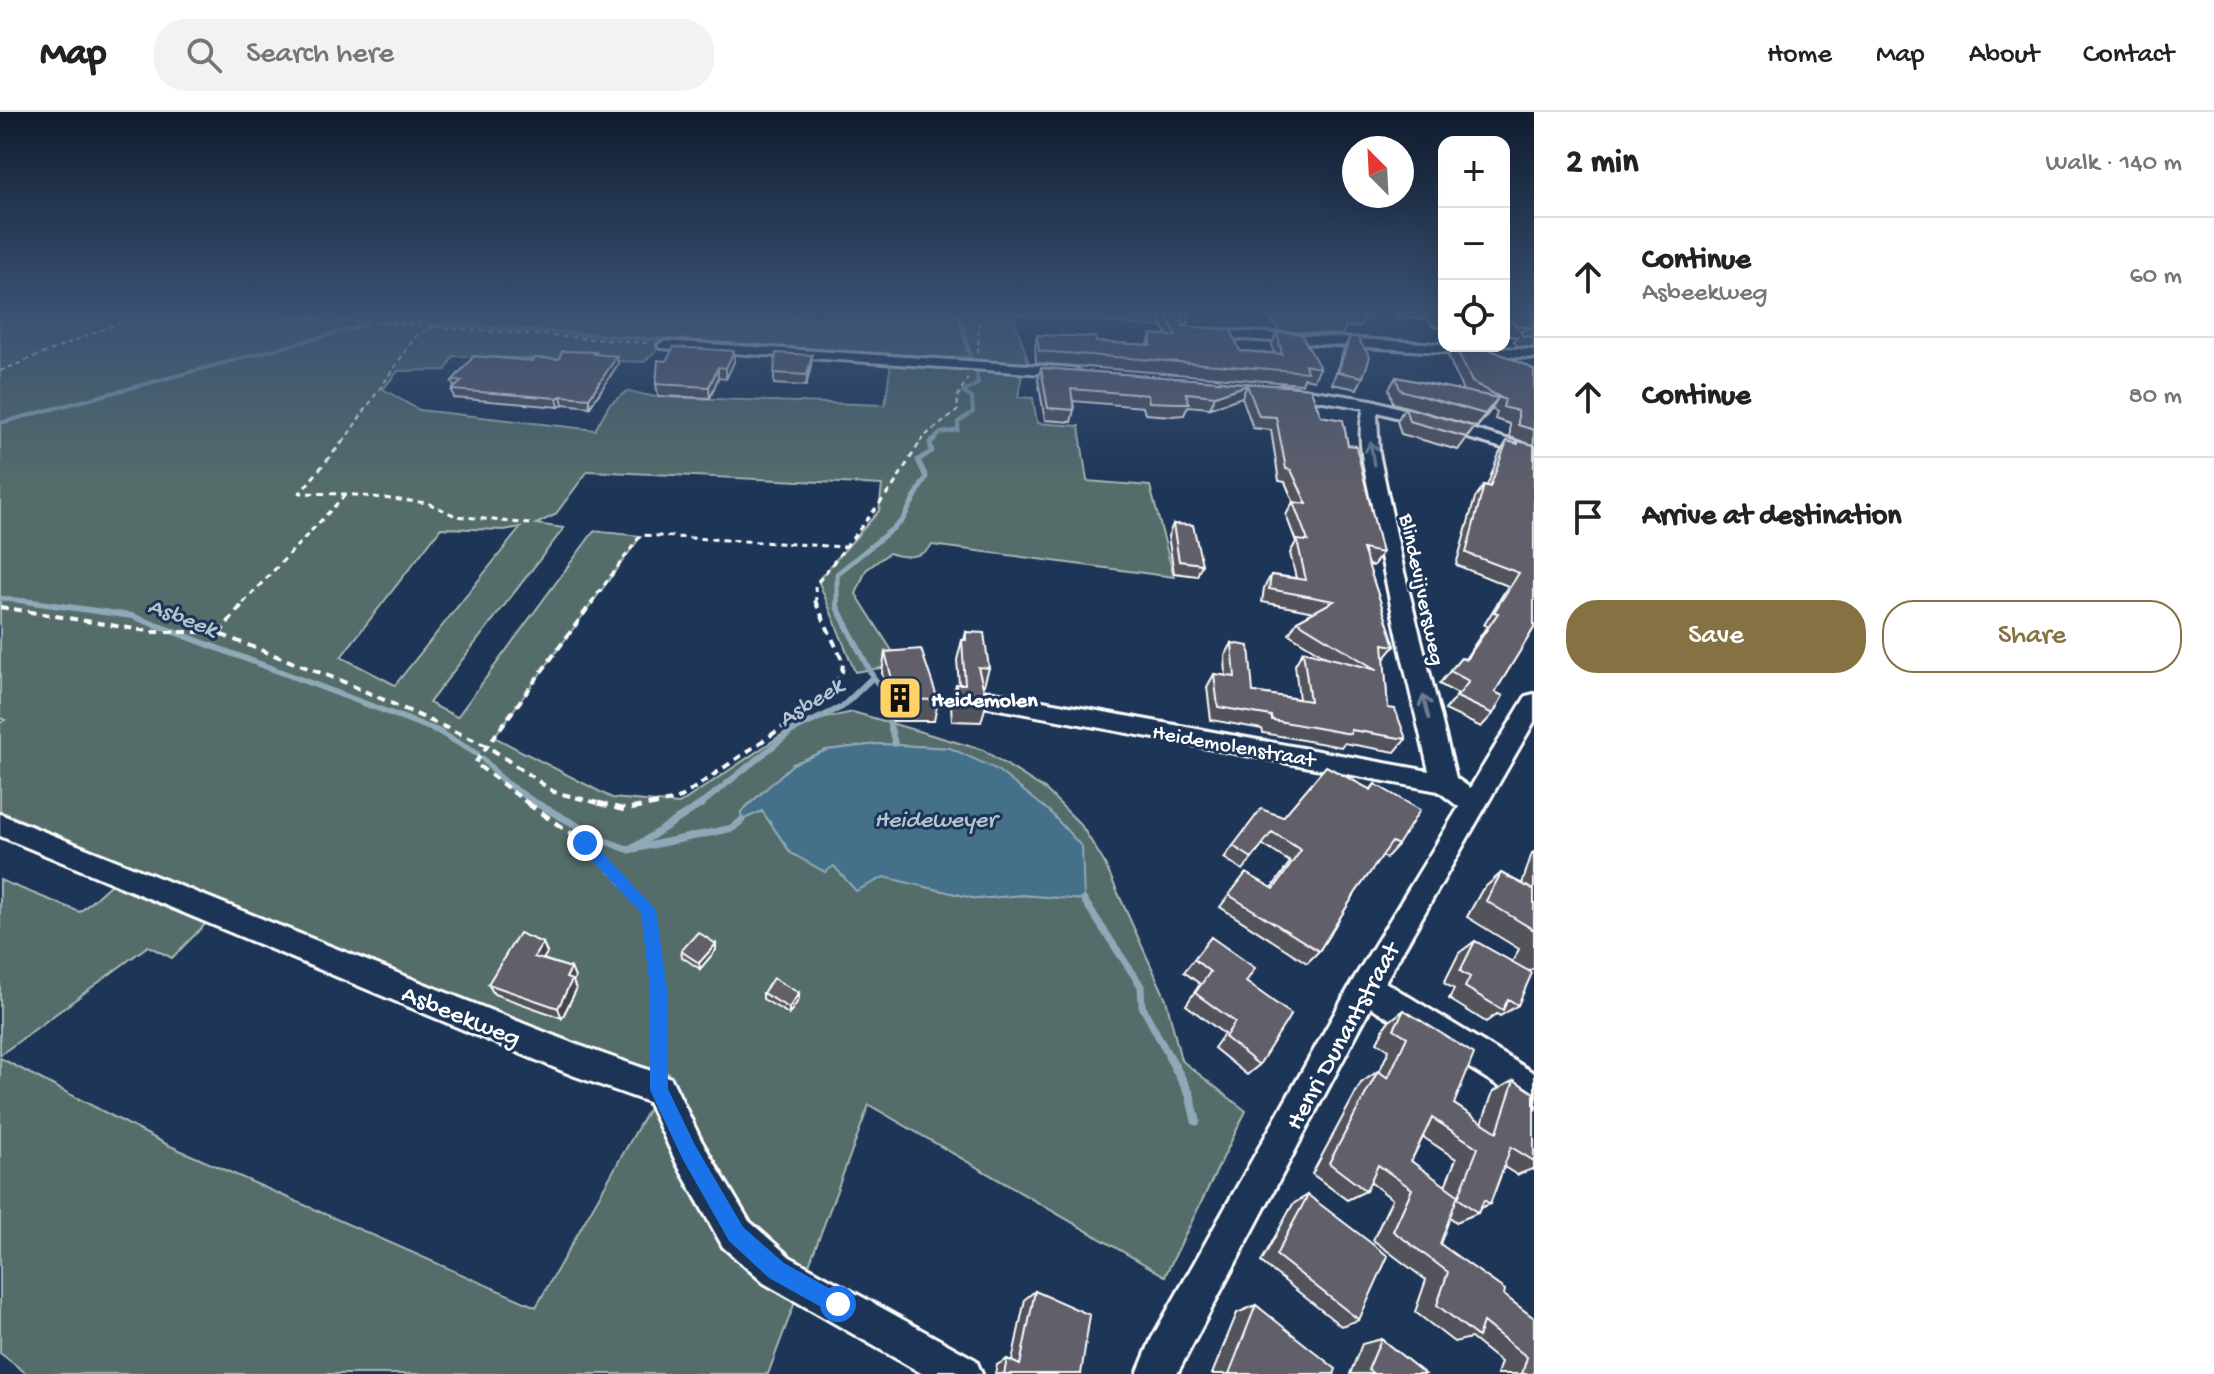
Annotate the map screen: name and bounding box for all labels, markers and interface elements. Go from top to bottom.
search box [154,19,714,91]
text: Map [40,33,106,77]
icon: search [182,33,226,77]
text: Search here [246,38,394,73]
text: Home [1767,39,1832,72]
text: Map [1876,39,1925,72]
text: About [1969,39,2039,72]
text: Contact [2083,39,2174,72]
north arrow [1342,136,1414,208]
map controls [1438,136,1510,352]
button: + [1438,136,1510,208]
text: 2 min [1566,144,1638,184]
text: Walk · 140 m [2045,149,2182,180]
button: − [1438,208,1510,280]
text: Continue [1642,244,1751,279]
icon: ahead [1566,255,1610,299]
text: 60 m [2129,262,2182,293]
text: Asbeekweg [1642,279,1767,310]
button: locate [1438,280,1510,352]
icon: ahead [1566,375,1610,419]
text: Continue [1642,380,1751,415]
text: 80 m [2128,382,2182,413]
one-way arrow [1363,441,1378,466]
icon: arrive [1566,495,1610,539]
text: Arrive at destination [1642,500,1902,535]
street label: Blindevijversweg [1391,511,1449,668]
water label: Asbeek [143,593,222,646]
button: Save [1566,600,1866,673]
button: Share [1882,600,2182,673]
water label: Asbeek [774,672,852,735]
building icon: Heidemolen [876,674,924,722]
place label: Heidemolen [931,689,1038,715]
one-way arrow [1417,695,1432,721]
street label: Heidemolenstraat [1150,721,1319,775]
water label: Heideweyer [874,807,1000,836]
route end [567,825,603,861]
street label: Henri Dunantstraat [1281,936,1410,1136]
street label: Asbeekweg [396,980,524,1056]
route start [820,1286,856,1322]

